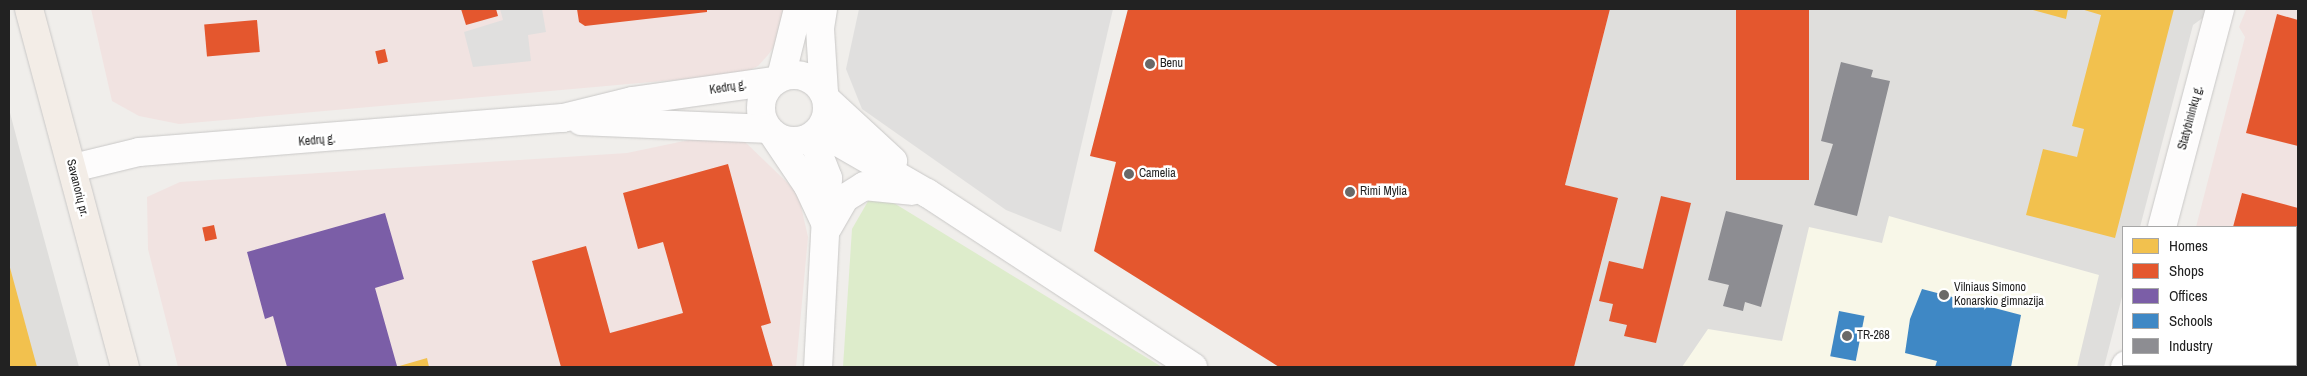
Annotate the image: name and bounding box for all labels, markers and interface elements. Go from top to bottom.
place label: Benu [1160,57,1183,71]
marker: Benu [1144,58,1156,70]
street label: Kedrų g. [709,78,747,98]
street label: Statybininkų g. [2176,84,2206,152]
street label: Kedrų g. [298,132,336,150]
street label: Savanorių pr. [63,158,91,218]
place label: Camelia [1139,167,1176,181]
marker: Camelia [1123,168,1135,180]
place label: Rimi Mylia [1360,185,1407,199]
marker: Rimi Mylia [1344,186,1356,198]
legend [2122,226,2297,366]
text: Homes [2169,235,2208,256]
text: Shops [2169,260,2204,281]
place label: Vilniaus Simono Konarskio gimnazija [1954,281,2044,309]
text: Offices [2169,285,2208,306]
marker: Vilniaus Simono Konarskio gimnazija [1938,289,1950,301]
text: Schools [2169,310,2213,331]
place label: TR-268 [1857,329,1890,343]
marker: TR-268 [1841,330,1853,342]
text: Industry [2169,335,2213,356]

